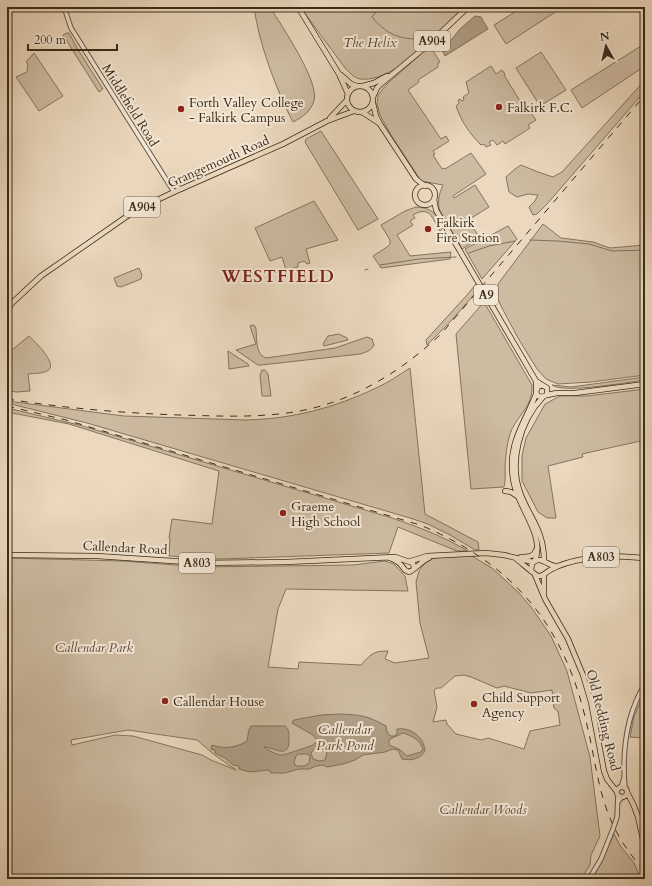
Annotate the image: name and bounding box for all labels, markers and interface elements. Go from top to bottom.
scale bar [28,26,117,52]
north arrow [586,26,626,66]
text: N [599,28,611,45]
road number: A904 [414,31,450,51]
text: 200 m [34,32,67,48]
park label: The Helix [343,34,397,52]
street label: Middlefield Road [97,61,163,150]
place label: Forth Valley College - Falkirk Campus [189,94,304,127]
place label: Falkirk F.C. [507,99,573,117]
marker: Falkirk F.C. [494,102,504,112]
marker: Forth Valley College - Falkirk Campus [176,104,186,114]
street label: Grangemouth Road [165,131,272,192]
road number: A904 [124,197,160,217]
place label: Falkirk Fire Station [436,214,500,247]
marker: Falkirk Fire Station [423,224,433,234]
district label: WESTFIELD [220,265,335,288]
road number: A9 [474,285,498,305]
place label: Graeme High School [291,498,361,531]
marker: Graeme High School [278,508,288,518]
street label: Callendar Road [82,537,168,559]
road number: A803 [583,547,619,567]
road number: A803 [179,553,215,573]
park label: Callendar Park [55,639,133,657]
street label: Old Redding Road [582,668,624,773]
place label: Child Support Agency [482,689,560,722]
place label: Callendar House [173,693,265,711]
marker: Callendar House [160,696,170,706]
marker: Child Support Agency [469,699,479,709]
water label: Callendar Park Pond [316,720,375,755]
park label: Callendar Woods [439,801,527,819]

